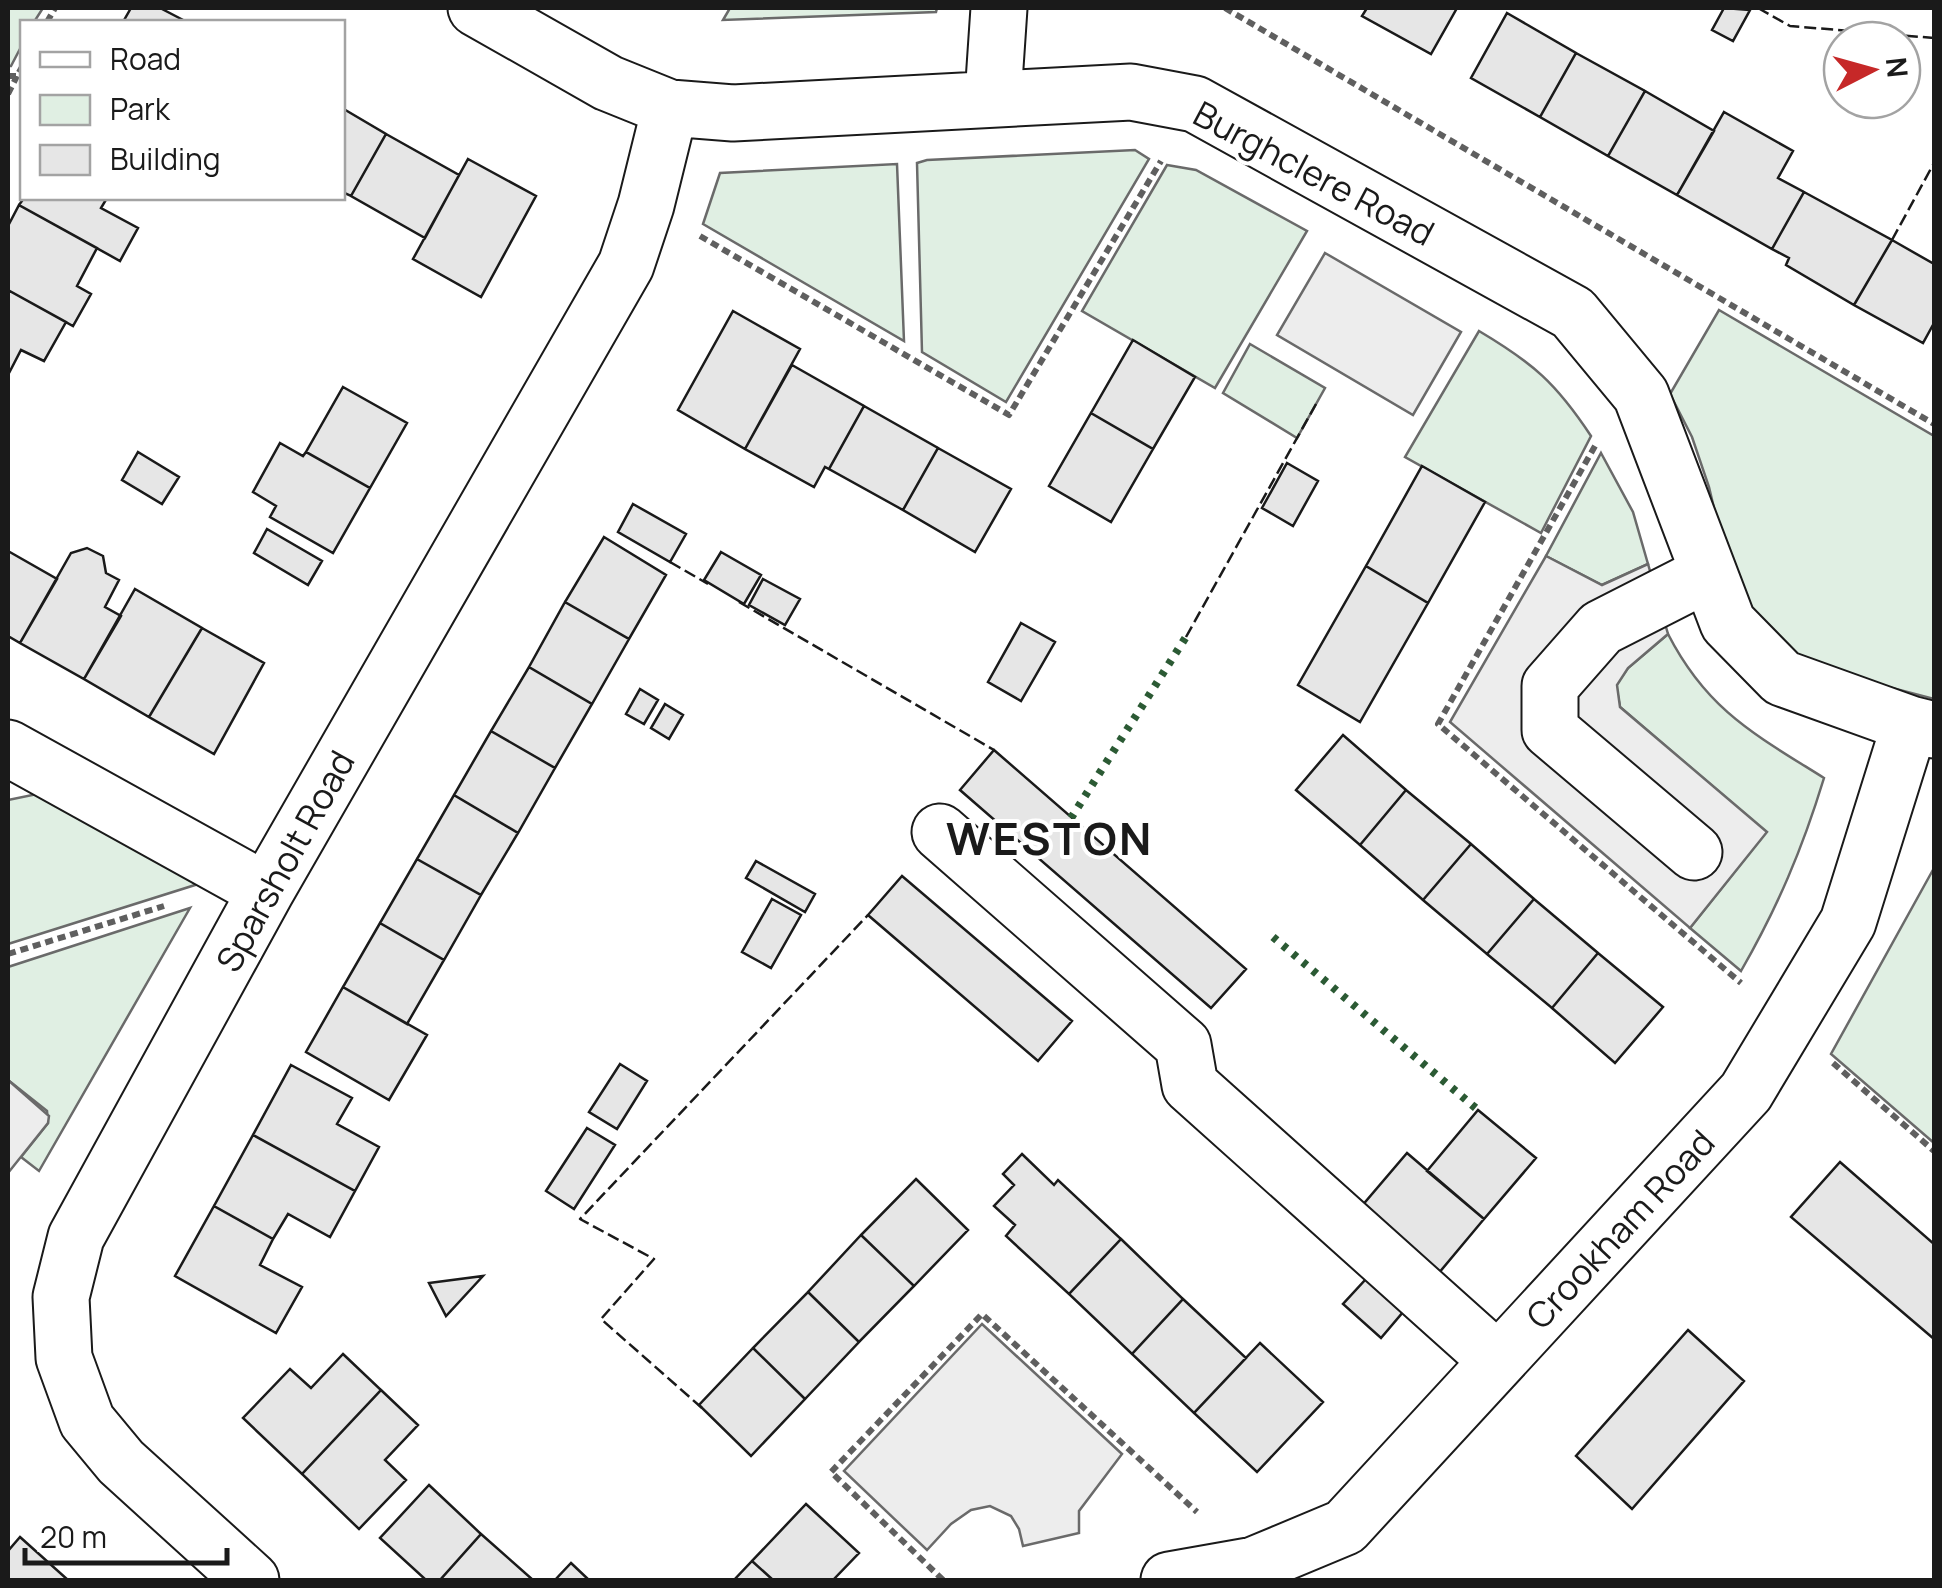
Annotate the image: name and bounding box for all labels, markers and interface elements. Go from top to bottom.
legend [20,20,345,200]
north arrow [1822,20,1922,120]
text: Road [110,38,181,79]
text: N [1878,55,1918,79]
text: Park [110,88,171,129]
street label: Burghclere Road [1185,89,1443,257]
text: Building [110,138,221,179]
street label: Sparsholt Road [204,742,366,980]
district label: WESTON [946,807,1154,869]
street label: Crookham Road [1515,1119,1725,1339]
scale bar [25,1503,228,1565]
text: 20 m [40,1516,107,1557]

